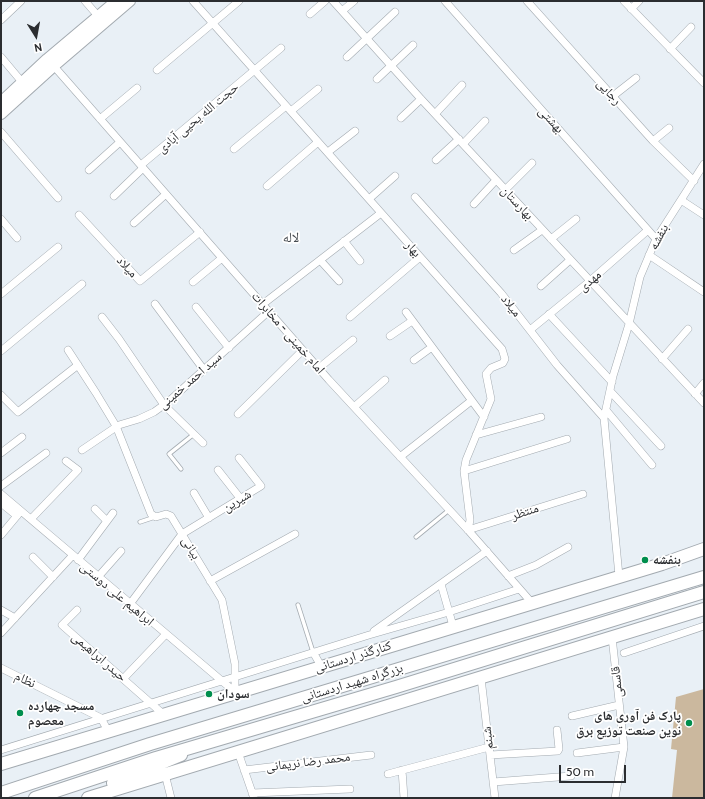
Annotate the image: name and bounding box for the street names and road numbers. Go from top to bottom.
street label: رجایی [593,76,625,108]
street label: حجت الله یحیی آبادی [154,79,242,157]
street label: بهشتی [535,103,567,137]
street label: بهارستان [497,183,537,223]
street label: بنفشه [646,221,672,253]
street label: بهار [402,238,424,260]
street label: میلاد [113,253,141,281]
street label: مهدی [575,267,605,295]
street label: امام خمینی - مخابرات [248,289,328,377]
street label: میلاد [497,292,525,320]
street label: سید احمد خمینی [155,349,225,413]
street label: شیرین [220,486,254,516]
street label: منتظر [509,500,541,524]
street label: بیانی [178,534,204,562]
street label: ابراهیم علی دوستی [77,559,157,629]
street label: حیدر ابراهیمی [68,629,130,685]
street label: کنارگذر اردستانی [313,638,393,676]
street label: بزرگراه شهید اردستانی [299,660,405,706]
street label: قاسمی [608,665,626,699]
street label: نظام [12,668,38,692]
street label: شبنم [479,726,497,750]
street label: محمد رضا نریمانی [265,749,351,775]

